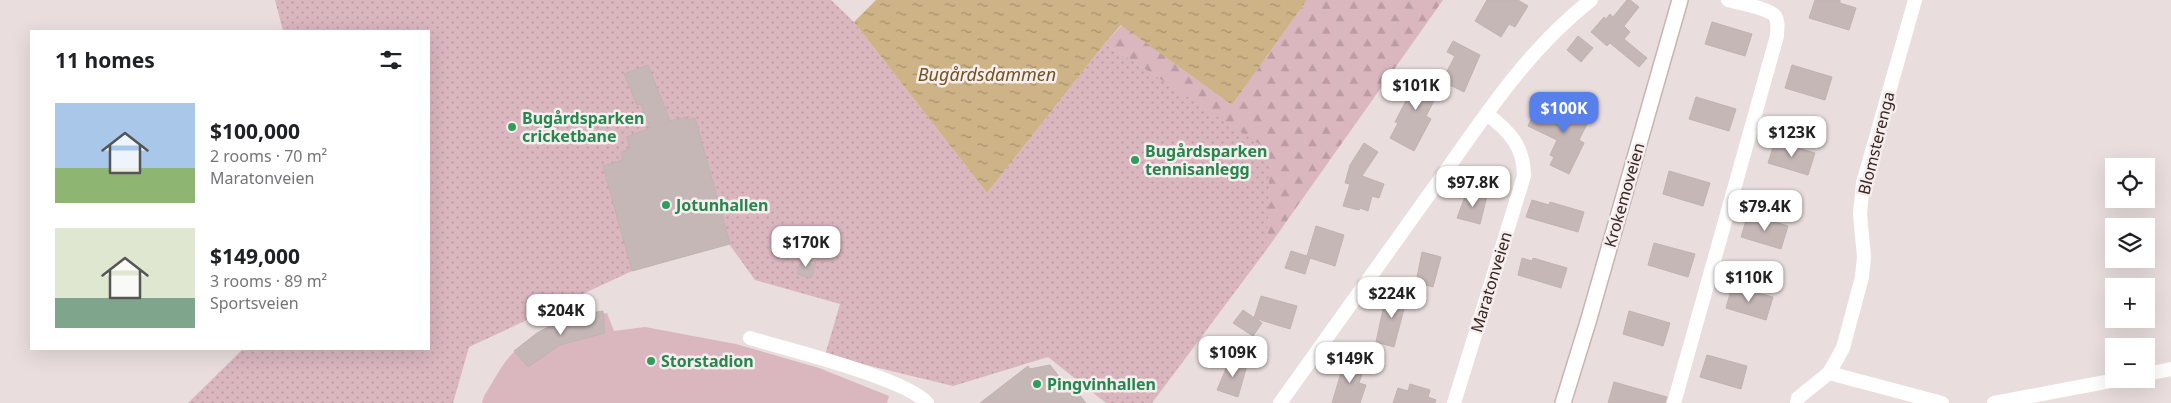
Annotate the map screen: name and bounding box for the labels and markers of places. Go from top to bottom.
pin: $101K [1381,68,1451,111]
pin: $100K [1529,92,1599,134]
place label: Bugårdsparken cricketbane [522,107,644,147]
pin: $123K [1757,116,1827,158]
marker: Bugårdsparken cricketbane [506,121,518,133]
place label: Bugårdsparken tennisanlegg [1145,140,1267,180]
marker: Bugårdsparken tennisanlegg [1129,154,1141,166]
pin: $97.8K [1432,166,1514,208]
pin: $79.4K [1724,190,1806,232]
place label: Jotunhallen [674,194,769,216]
marker: Jotunhallen [660,199,672,211]
pin: $170K [771,226,841,268]
pin: $110K [1714,260,1784,303]
pin: $224K [1357,276,1427,319]
pin: $204K [526,294,596,336]
pin: $109K [1198,336,1268,378]
pin: $149K [1315,342,1385,384]
place label: Storstadion [661,350,754,372]
marker: Storstadion [645,355,657,367]
place label: Pingvinhallen [1047,373,1156,395]
marker: Pingvinhallen [1031,378,1043,390]

